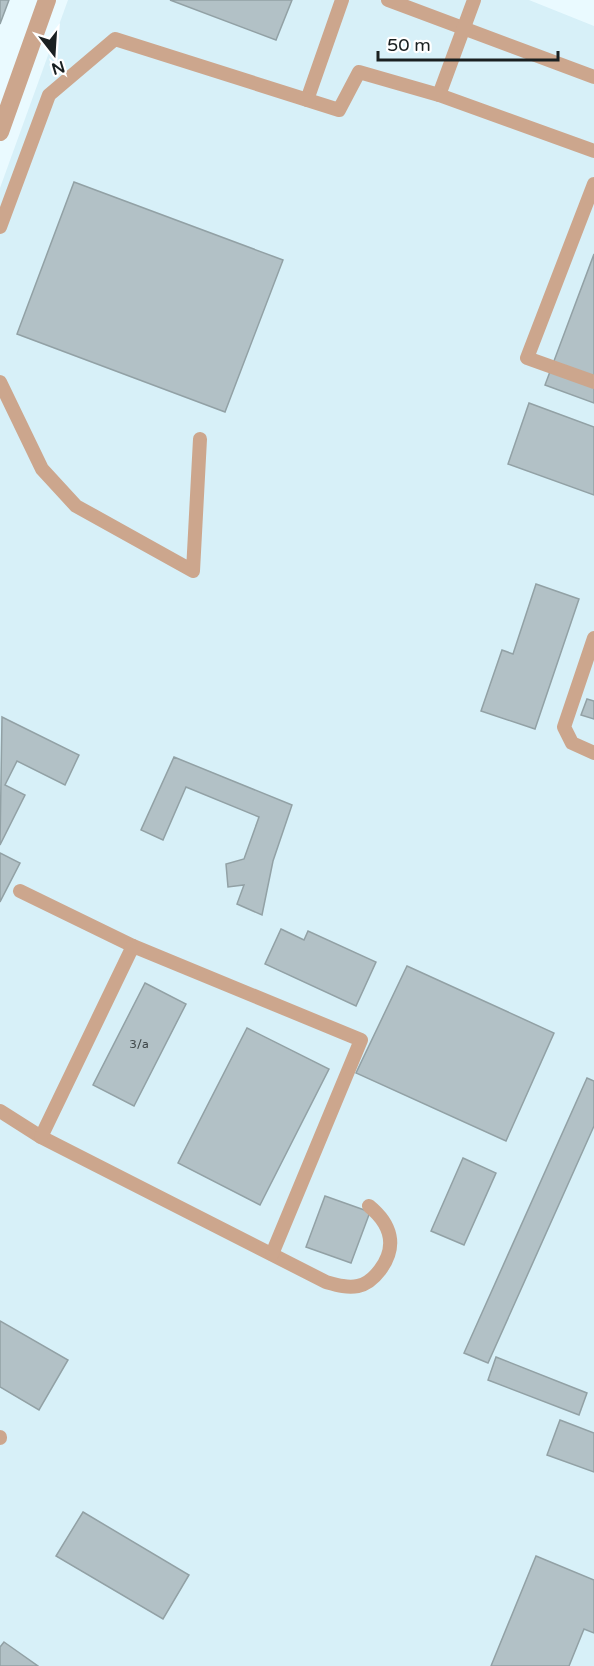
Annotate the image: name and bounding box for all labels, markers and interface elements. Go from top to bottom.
north arrow [24,24,84,84]
scale bar [378,24,558,62]
text: 50 m [387,34,431,56]
text: N [49,56,67,79]
house number: 3/a [129,1037,149,1051]

